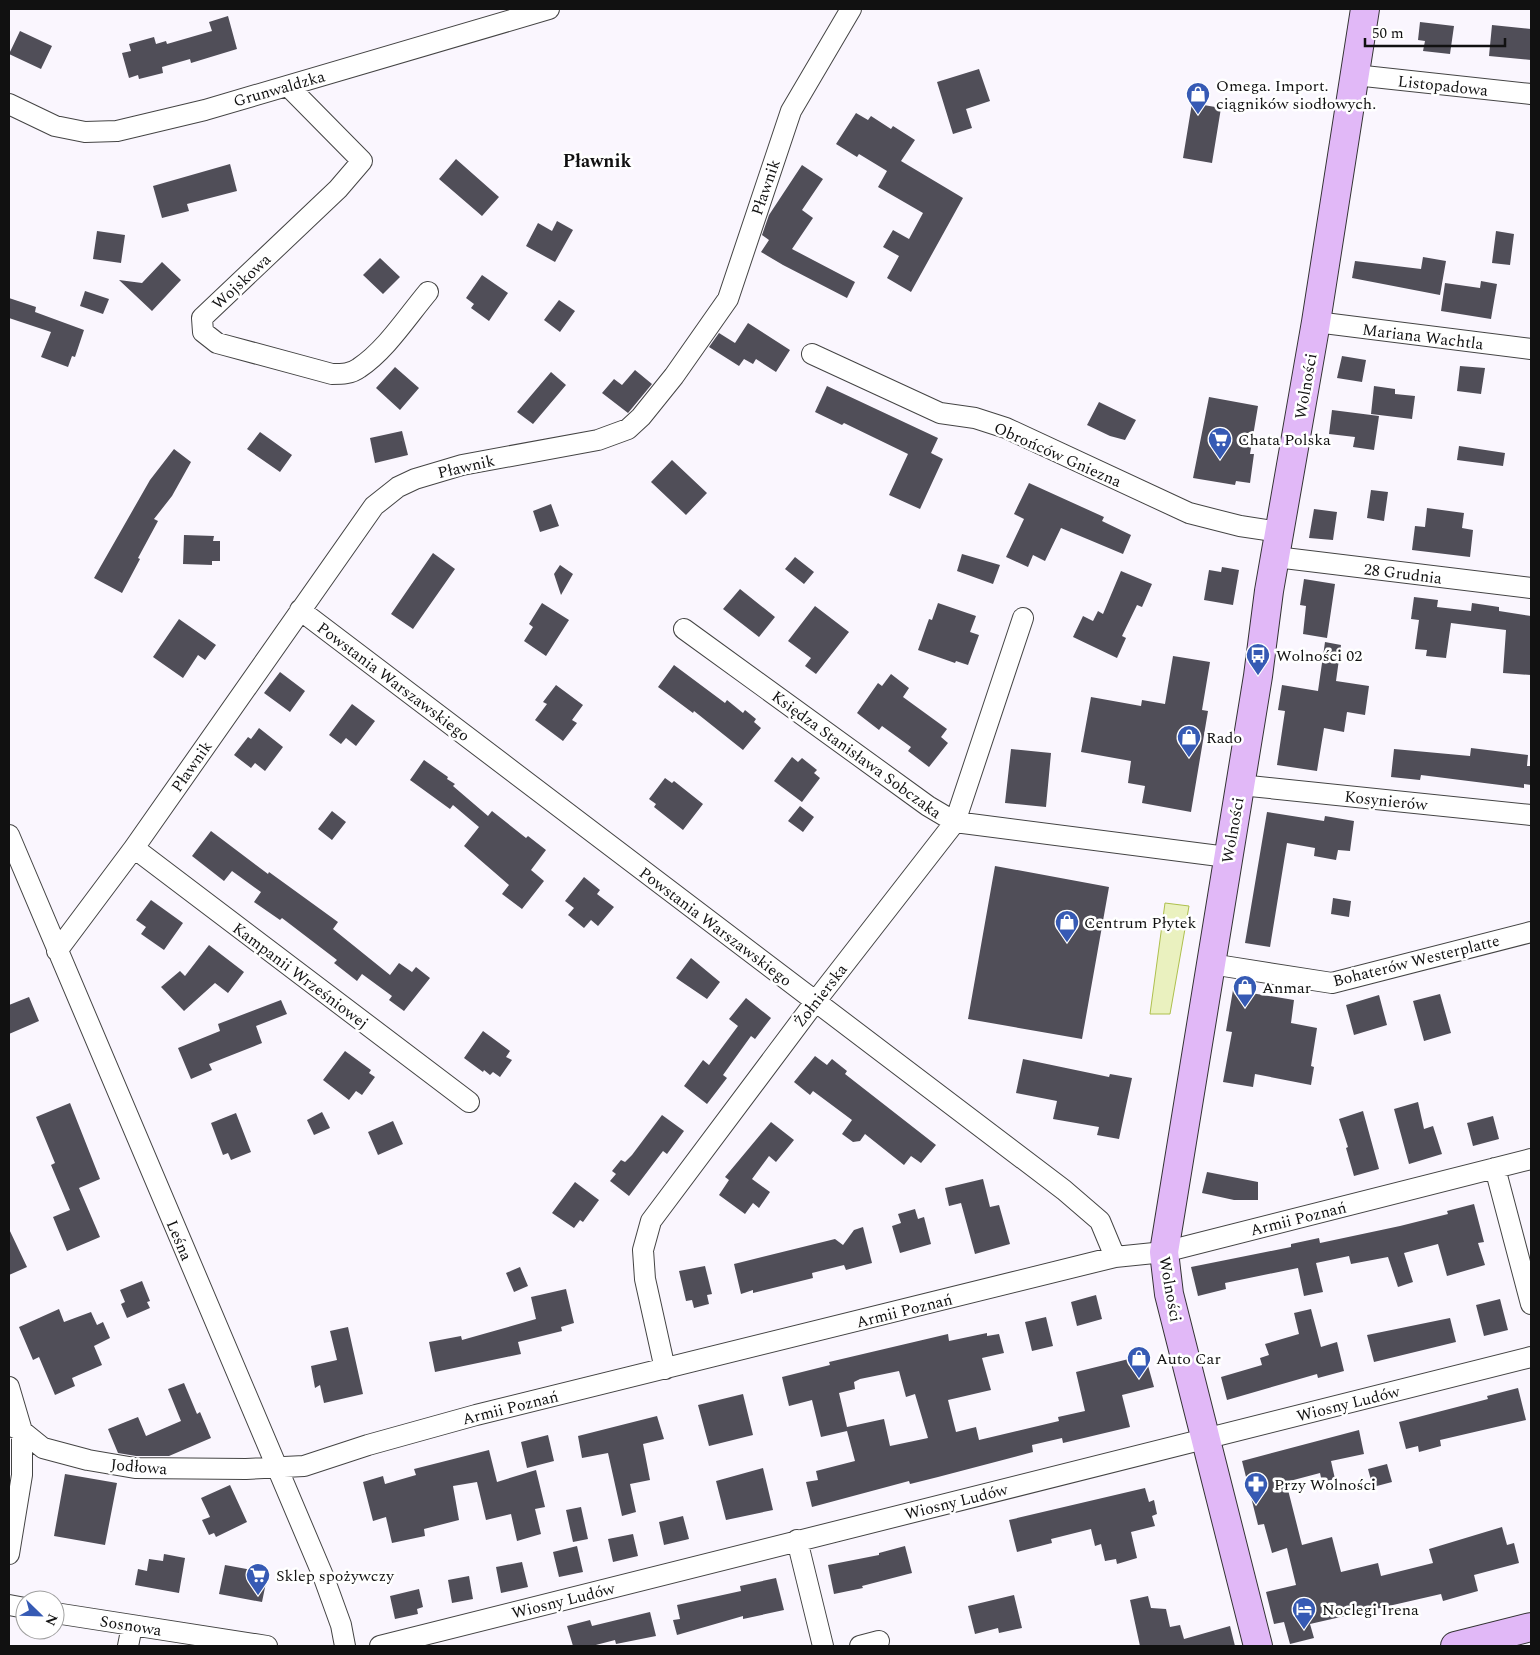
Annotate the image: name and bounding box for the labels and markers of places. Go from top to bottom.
place label: Omega. Import. ciągników siodłowych. [1216,74,1376,116]
shop icon: Omega. Import. ciągników siodłowych. [1185,81,1211,115]
supermarket icon: Chata Polska [1207,426,1233,460]
place label: Chata Polska [1238,428,1331,452]
bus stop icon: Wolności 02 [1245,642,1271,676]
place label: Wolności 02 [1276,644,1362,668]
shop icon: Rado [1176,724,1202,758]
place label: Rado [1206,726,1242,750]
shop icon: Centrum Płytek [1054,909,1080,943]
place label: Centrum Płytek [1084,911,1197,935]
shop icon: Anmar [1232,974,1258,1008]
place label: Anmar [1262,976,1311,1000]
shop icon: Auto Car [1126,1345,1152,1379]
place label: Auto Car [1156,1347,1221,1371]
pharmacy icon: Przy Wolności [1243,1471,1269,1505]
place label: Przy Wolności [1274,1473,1376,1497]
supermarket icon: Sklep spożywczy [245,1562,271,1596]
place label: Sklep spożywczy [276,1564,395,1588]
hotel icon: Noclegi Irena [1291,1596,1317,1630]
place label: Noclegi Irena [1322,1598,1419,1622]

